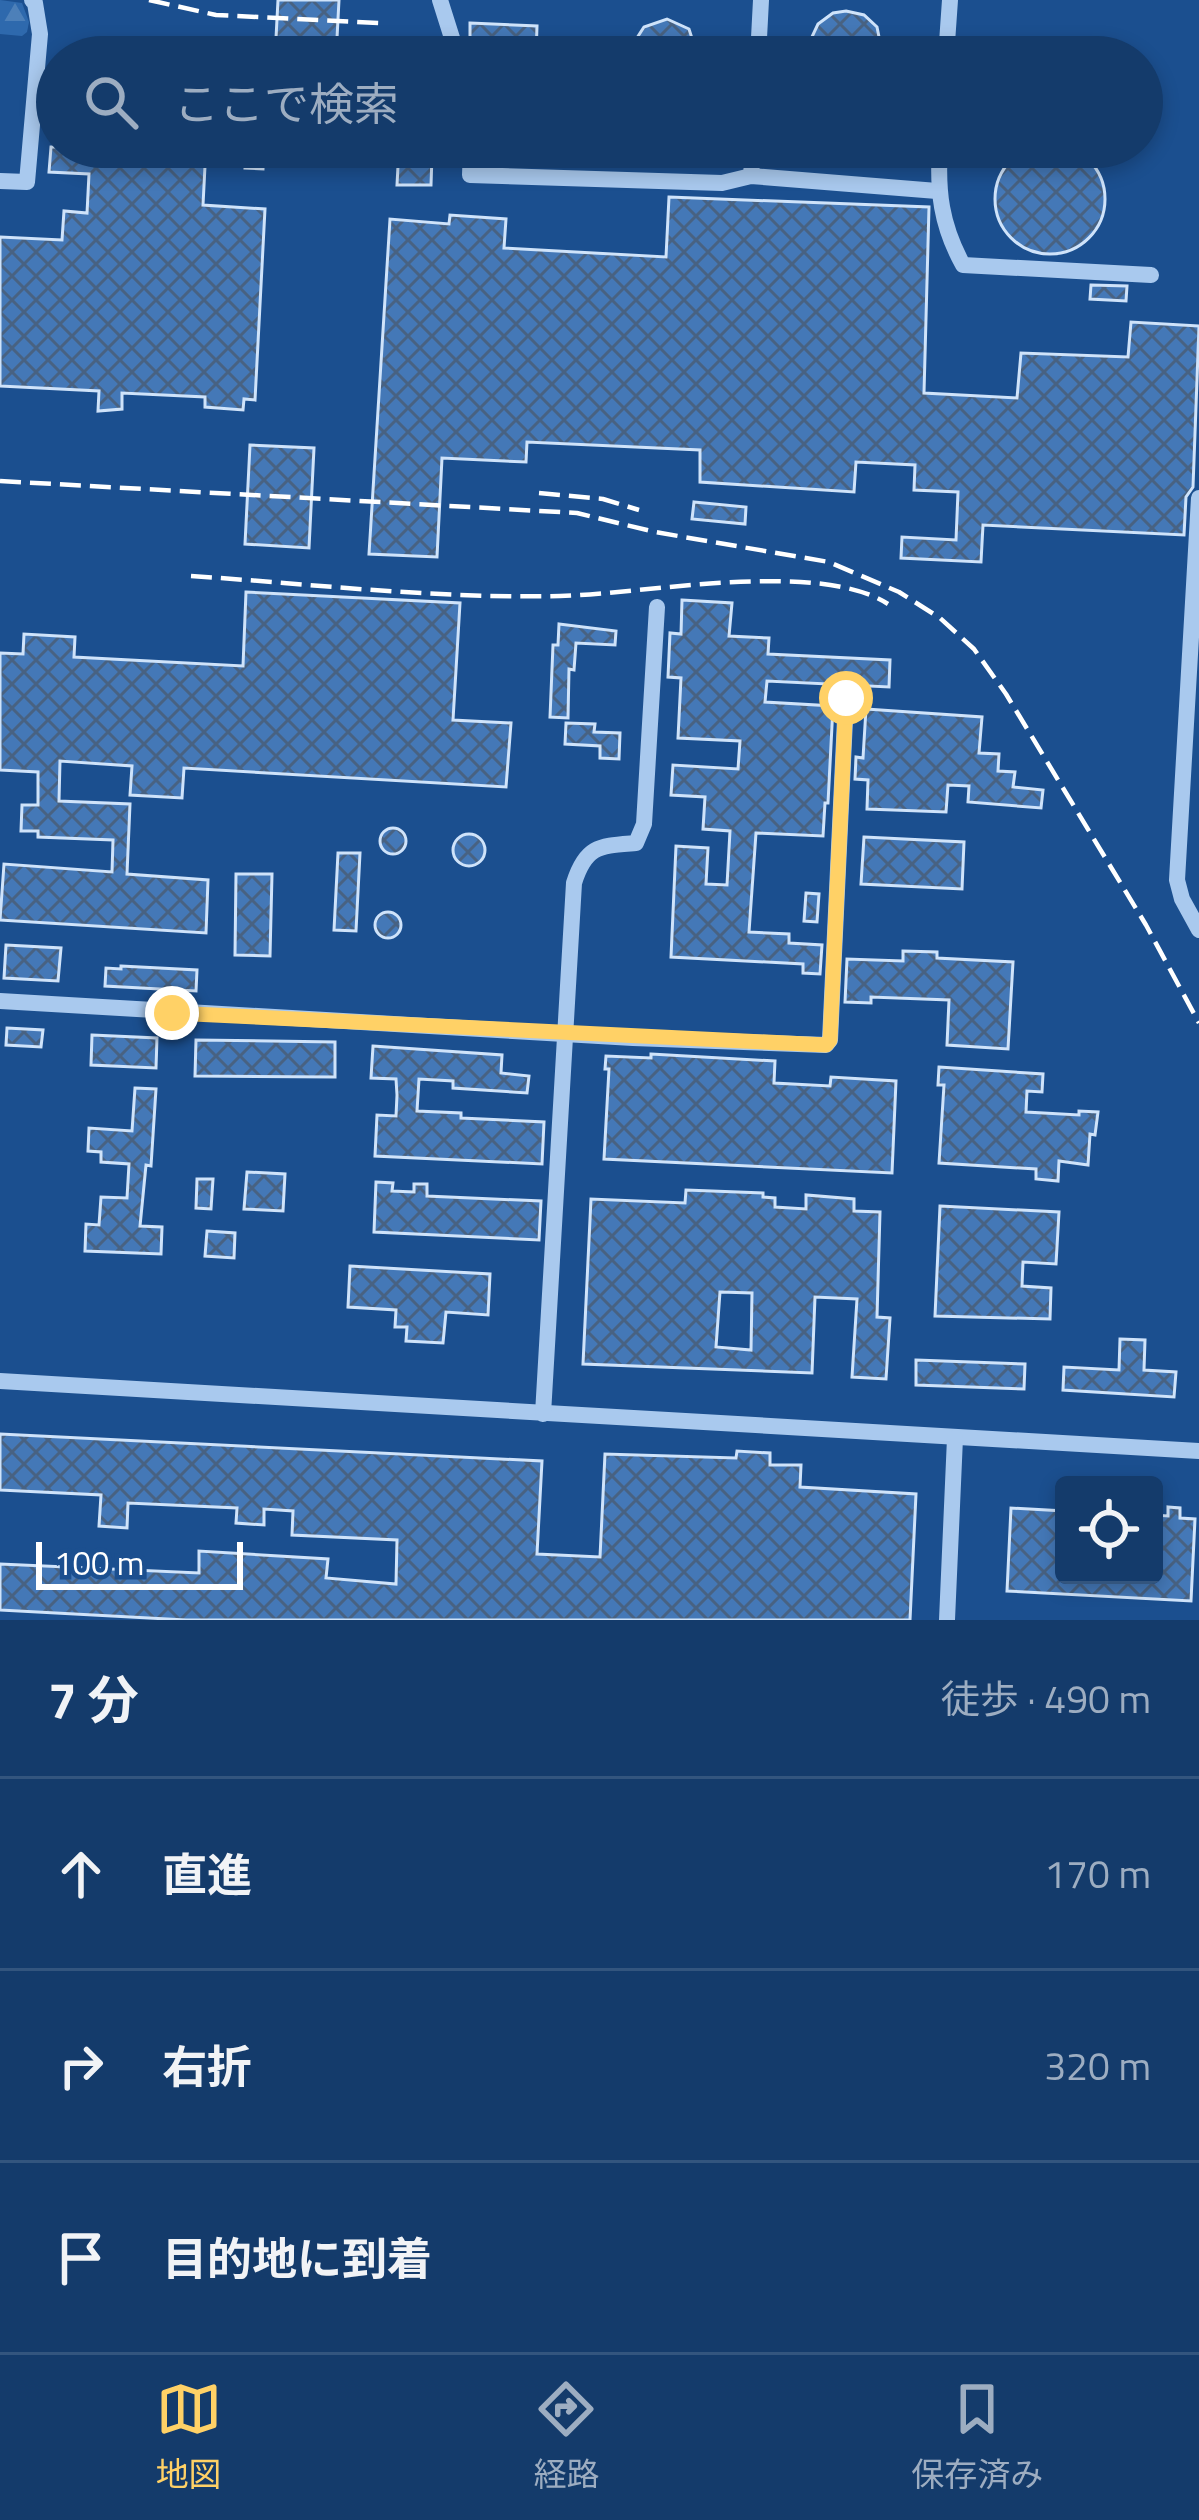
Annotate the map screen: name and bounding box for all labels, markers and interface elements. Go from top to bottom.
search box [36,36,1163,168]
icon: search [78,69,144,135]
text: ここで検索 [174,69,399,137]
route start [819,671,873,725]
route end [145,986,199,1040]
map controls [1055,1476,1163,1584]
button: locate [1055,1476,1163,1584]
scale bar [36,1536,243,1589]
text: 100 m [54,1538,144,1588]
text: 7 分 [48,1660,139,1738]
text: 徒歩 · 490 m [941,1669,1151,1728]
text: 直進 [162,1840,252,1908]
icon: ahead [48,1841,114,1907]
text: 170 m [1044,1844,1151,1903]
text: 右折 [162,2032,252,2100]
icon: right [48,2033,114,2099]
text: 320 m [1044,2036,1151,2095]
text: 目的地に到着 [162,2224,432,2292]
icon: arrive [48,2225,114,2291]
tab: 地図 [156,2376,222,2499]
tab: 経路 [533,2376,599,2499]
tab: 保存済み [911,2376,1043,2499]

